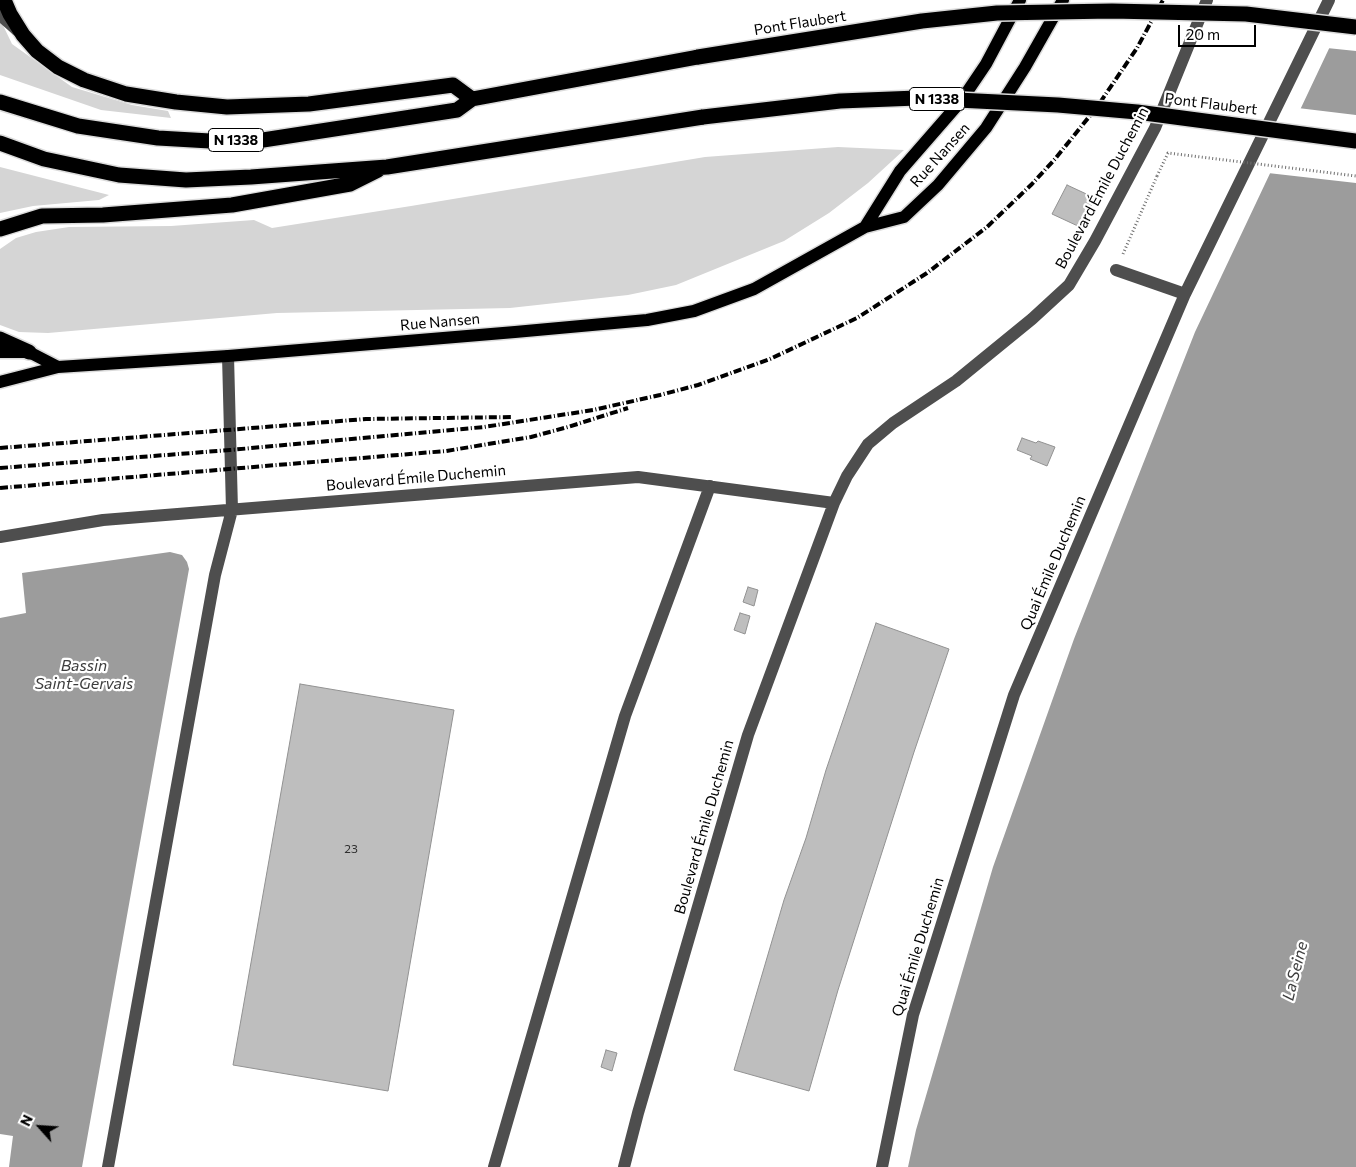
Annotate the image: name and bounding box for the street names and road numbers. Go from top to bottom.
street label: Pont Flaubert [753,7,847,39]
road number: N 1338 [910,88,964,110]
street label: Pont Flaubert [1164,89,1258,119]
street label: Boulevard Émile Duchemin [1052,104,1152,272]
street label: Rue Nansen [906,119,974,191]
road number: N 1338 [208,128,264,152]
street label: Rue Nansen [399,310,481,334]
street label: Boulevard Émile Duchemin [325,461,507,495]
street label: Quai Émile Duchemin [1016,493,1090,633]
street label: Boulevard Émile Duchemin [670,738,738,916]
street label: Quai Émile Duchemin [888,875,948,1019]

